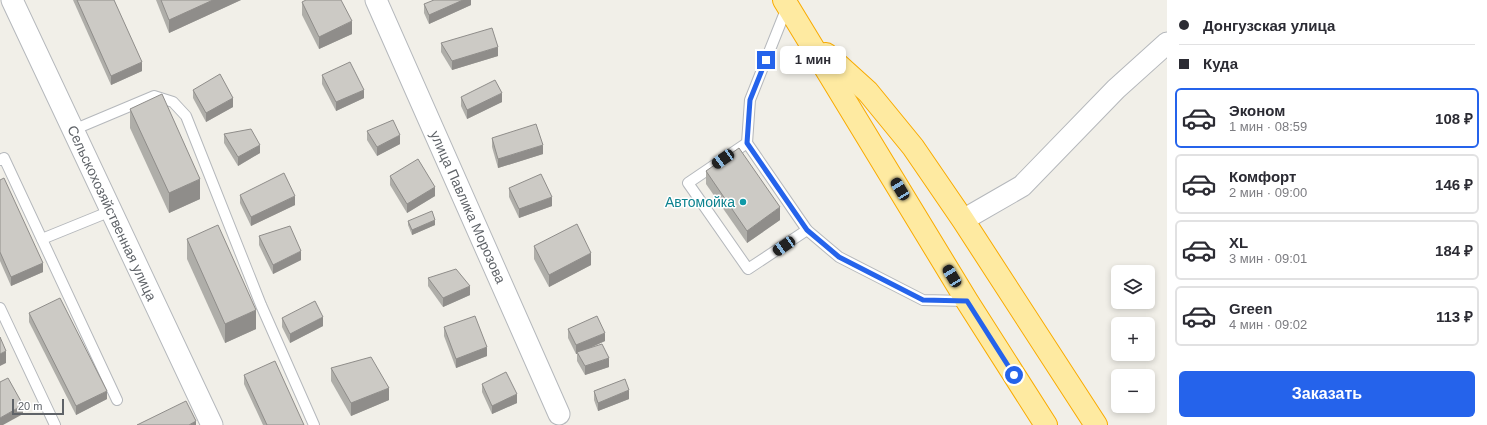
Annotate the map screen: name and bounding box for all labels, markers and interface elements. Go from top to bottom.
text: Донгузская улица [1203,17,1335,34]
callout: 1 мин [780,46,846,74]
route end [757,51,775,69]
text: 1 мин [795,52,831,67]
text: Куда [1203,55,1238,72]
icon: car [1181,100,1217,136]
text: Эконом [1229,102,1285,119]
text: 108 ₽ [1435,110,1473,127]
text: 1 мин · 08:59 [1229,119,1307,134]
street label: Сельскохозяйственная улица [64,123,160,303]
street label: улица Павлика Морозова [427,128,509,286]
car [710,147,736,171]
icon: car [1181,166,1217,202]
text: Комфорт [1229,168,1296,185]
car [889,176,911,202]
text: 146 ₽ [1435,176,1473,193]
text: 2 мин · 09:00 [1229,185,1307,200]
place label: Автомойка [665,194,735,210]
marker: Автомойка [738,197,748,207]
icon: car [1181,232,1217,268]
car [771,234,797,258]
text: XL [1229,234,1248,251]
text: 184 ₽ [1435,242,1473,259]
text: 3 мин · 09:01 [1229,251,1307,266]
car [941,263,963,289]
map controls [1111,265,1155,413]
button: layers [1111,265,1155,309]
icon: car [1181,298,1217,334]
text: Green [1229,300,1272,317]
text: 113 ₽ [1436,308,1473,325]
button: + [1111,317,1155,361]
text: 4 мин · 09:02 [1229,317,1307,332]
route start [1005,366,1023,384]
button: − [1111,369,1155,413]
button: Заказать [1179,371,1475,417]
scale bar [12,397,64,416]
text: 20 m [18,400,42,412]

